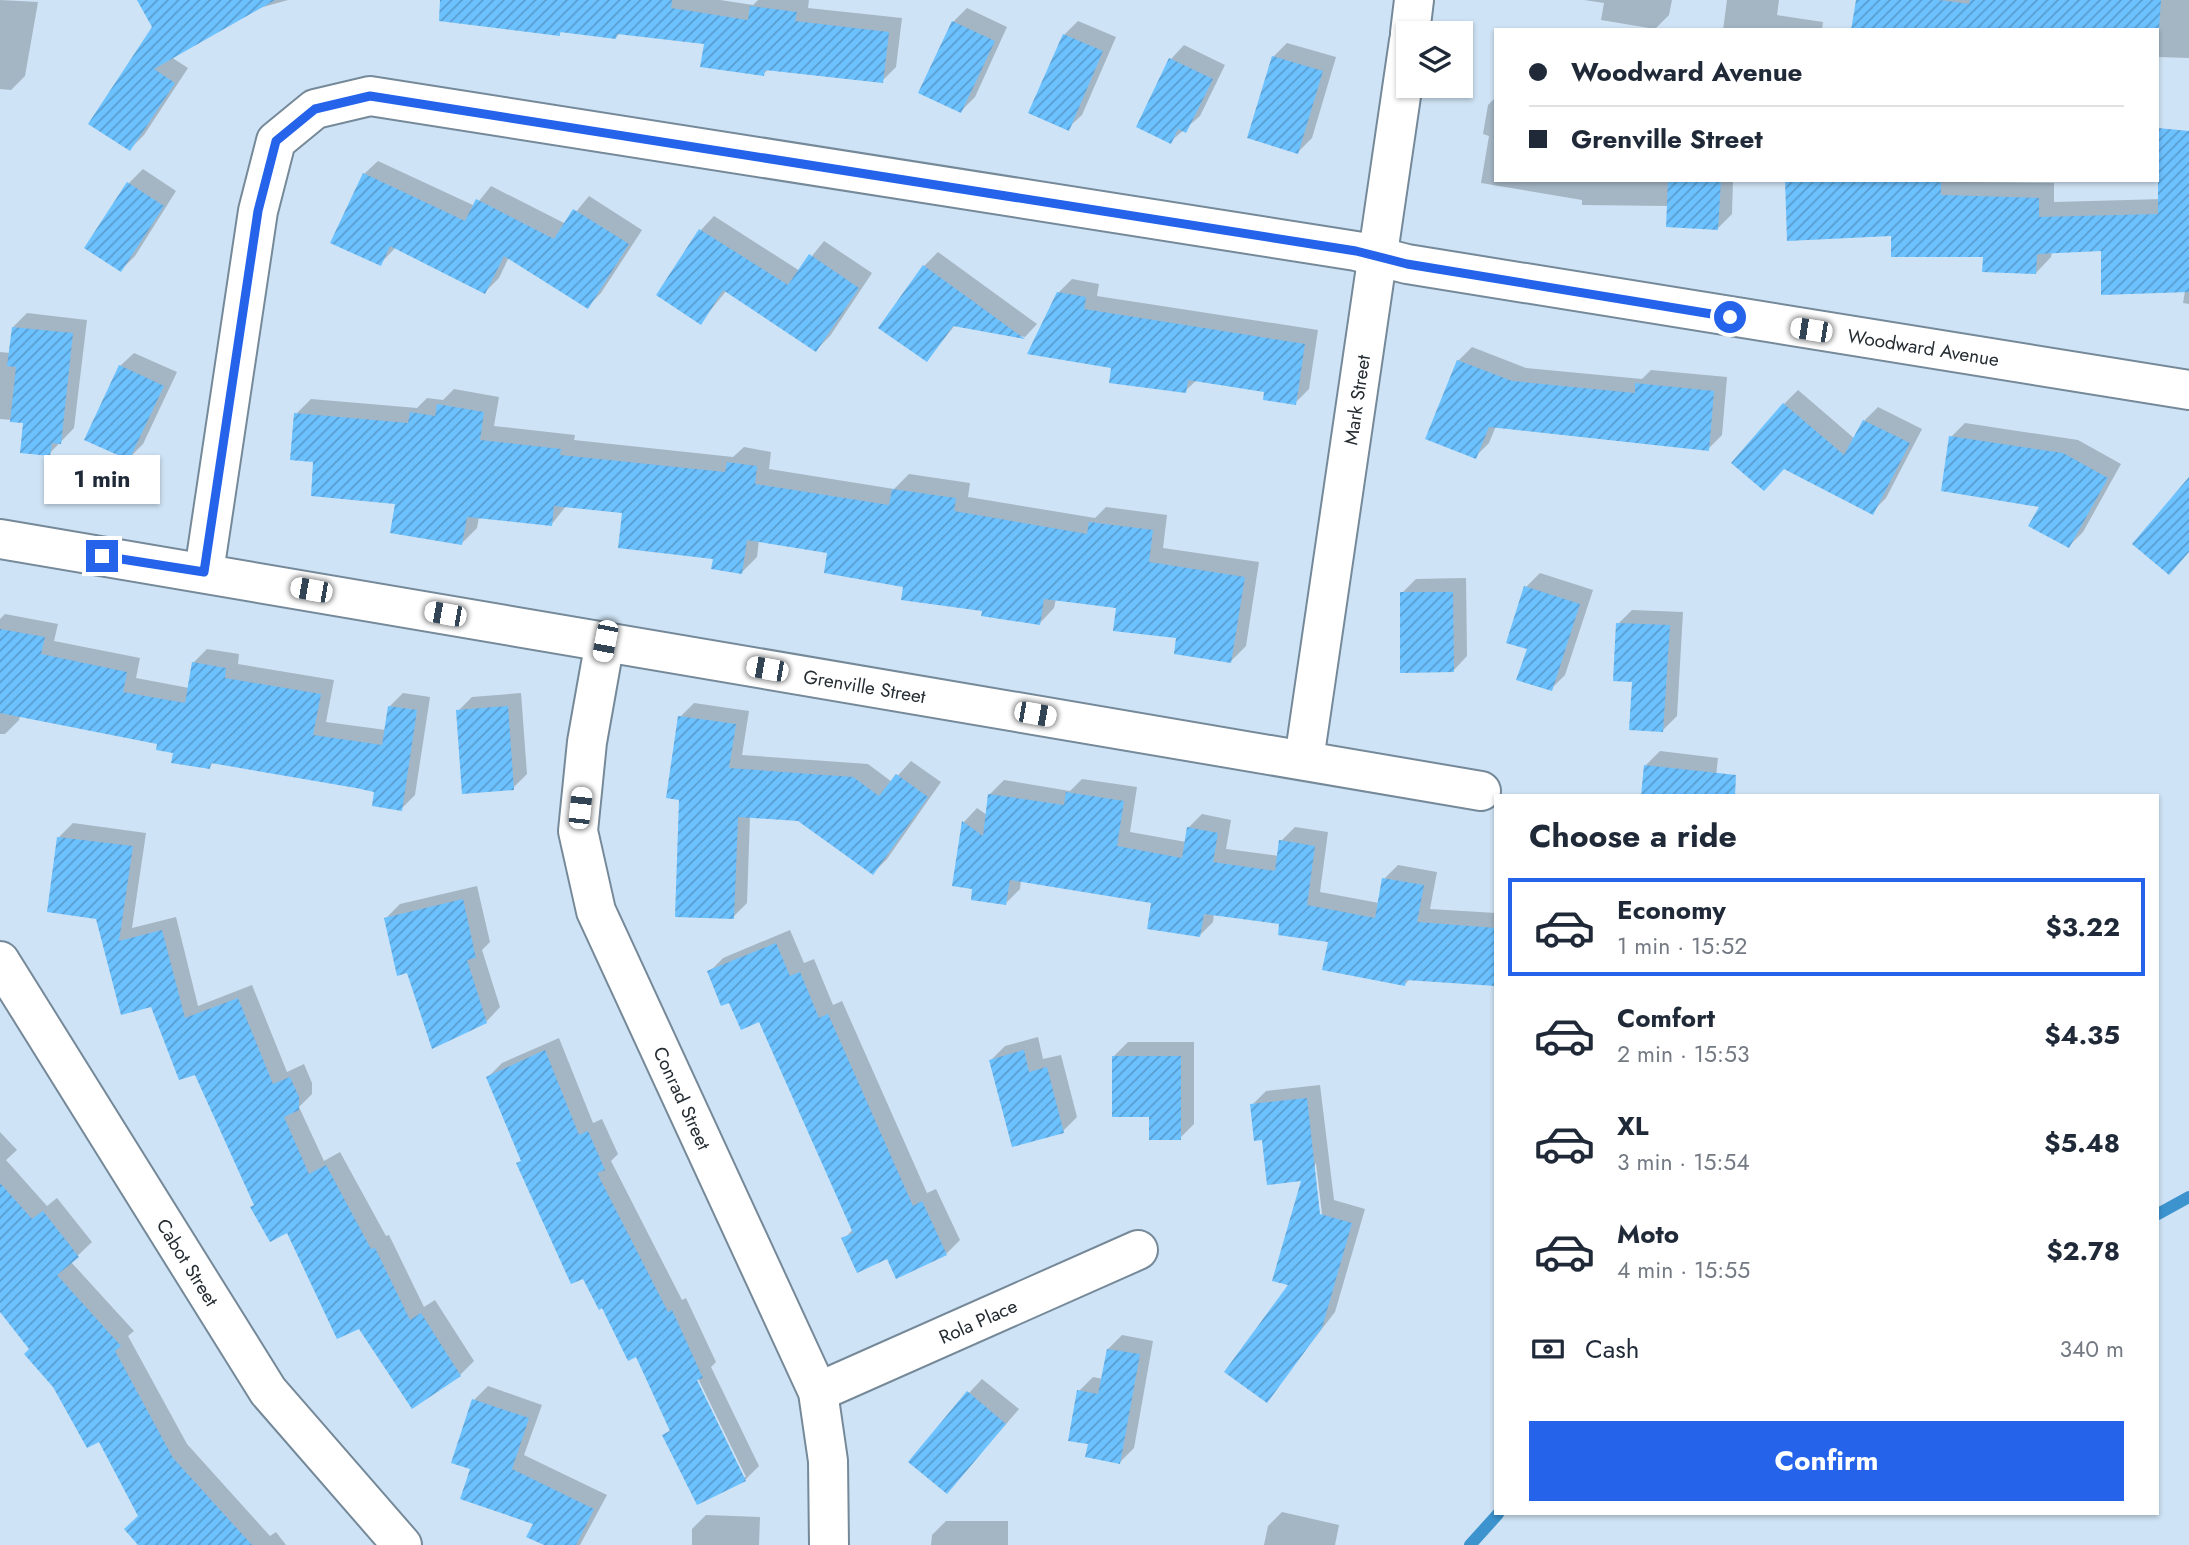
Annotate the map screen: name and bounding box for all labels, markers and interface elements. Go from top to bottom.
map controls [1396,21,1473,98]
button: layers [1396,21,1473,98]
text: Woodward Avenue [1571,53,1802,91]
text: Grenville Street [1571,120,1763,158]
route start [1714,301,1746,333]
car [1789,316,1834,344]
street label: Woodward Avenue [1845,322,2001,373]
street label: Mark Street [1337,353,1377,447]
callout: 1 min [44,454,160,504]
text: 1 min [73,462,131,496]
route end [86,540,118,572]
car [289,576,334,604]
car [423,600,468,628]
car [591,618,620,664]
car [745,655,790,683]
street label: Grenville Street [801,663,928,710]
car [1013,700,1058,728]
car [568,786,593,830]
text: Choose a ride [1529,813,1737,859]
text: Economy [1617,891,1726,929]
icon: car [1533,896,1596,959]
text: $3.22 [2046,908,2120,946]
text: 1 min · 15:52 [1617,929,1747,963]
text: Comfort [1617,999,1715,1037]
icon: car [1533,1004,1596,1067]
text: $4.35 [2044,1016,2120,1054]
text: 2 min · 15:53 [1617,1037,1749,1071]
street label: Conrad Street [646,1042,718,1155]
text: XL [1617,1107,1649,1145]
icon: car [1533,1112,1596,1175]
text: $5.48 [2044,1124,2120,1162]
text: 3 min · 15:54 [1617,1145,1750,1179]
street label: Cabot Street [150,1213,225,1312]
text: Moto [1617,1215,1679,1253]
icon: car [1533,1220,1596,1283]
text: $2.78 [2046,1232,2120,1270]
text: 4 min · 15:55 [1617,1253,1750,1287]
street label: Rola Place [935,1292,1022,1351]
icon: cash [1529,1330,1567,1368]
text: Cash [1585,1330,1639,1368]
text: 340 m [2059,1332,2124,1366]
button: Confirm [1529,1421,2124,1501]

